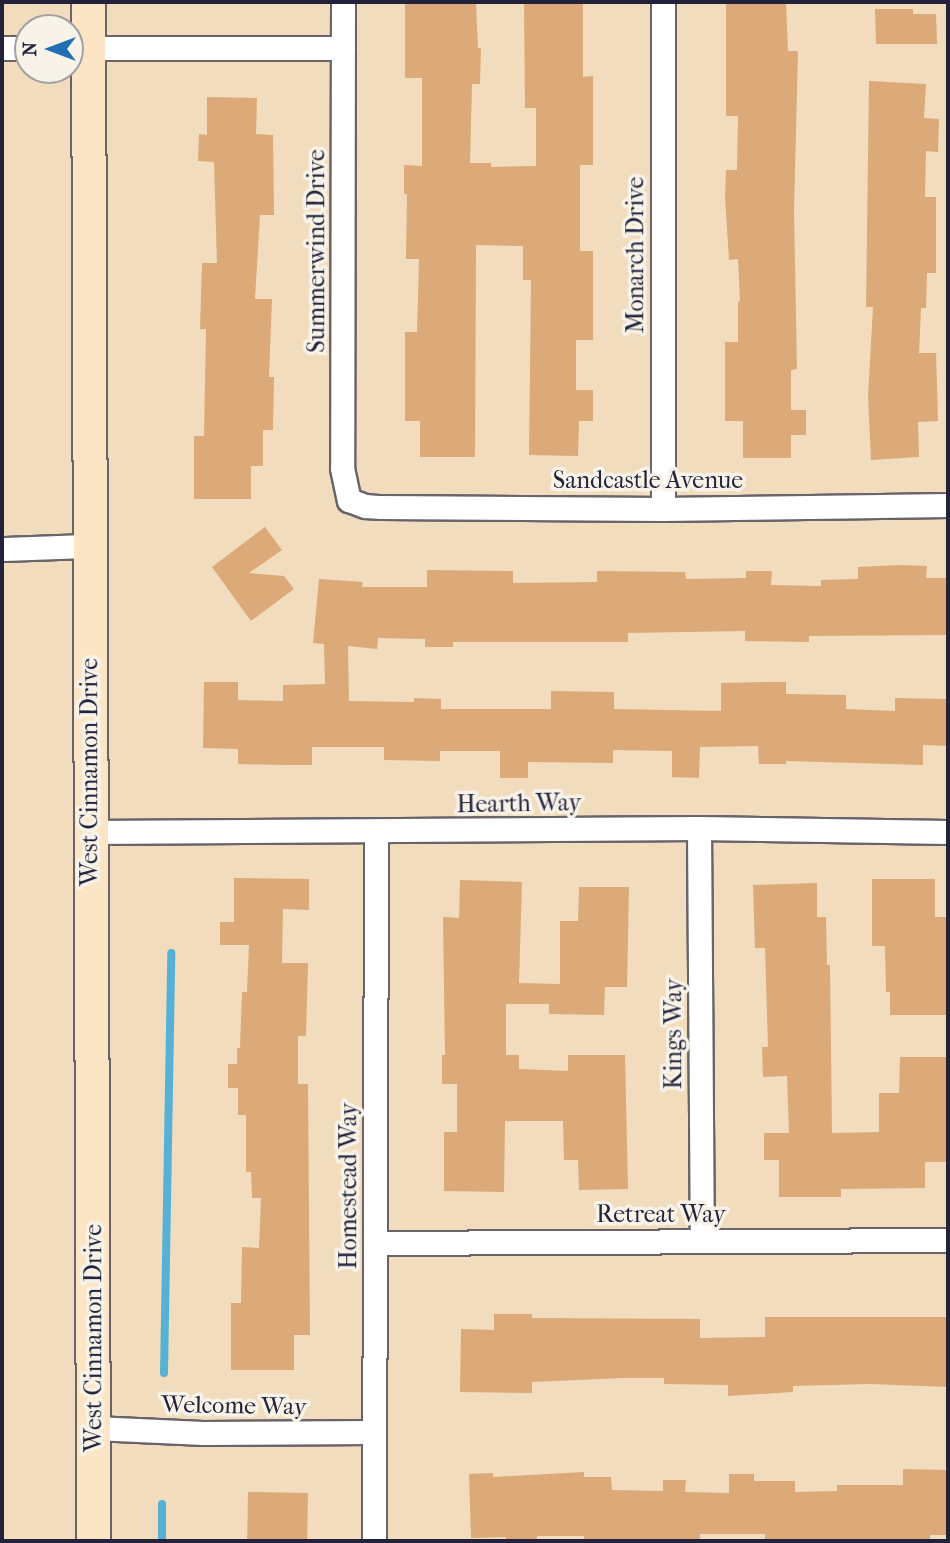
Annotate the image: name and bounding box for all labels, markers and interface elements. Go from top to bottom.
north arrow [14,14,84,84]
text: N [19,42,41,56]
street label: Summerwind Drive [303,149,331,353]
street label: Monarch Drive [622,177,650,333]
street label: Sandcastle Avenue [553,467,743,495]
street label: West Cinnamon Drive [76,658,104,886]
street label: Hearth Way [456,789,582,819]
street label: Kings Way [660,979,688,1089]
street label: Homestead Way [335,1103,363,1269]
street label: Retreat Way [596,1201,726,1229]
street label: West Cinnamon Drive [80,1224,108,1452]
street label: Welcome Way [161,1390,307,1422]

